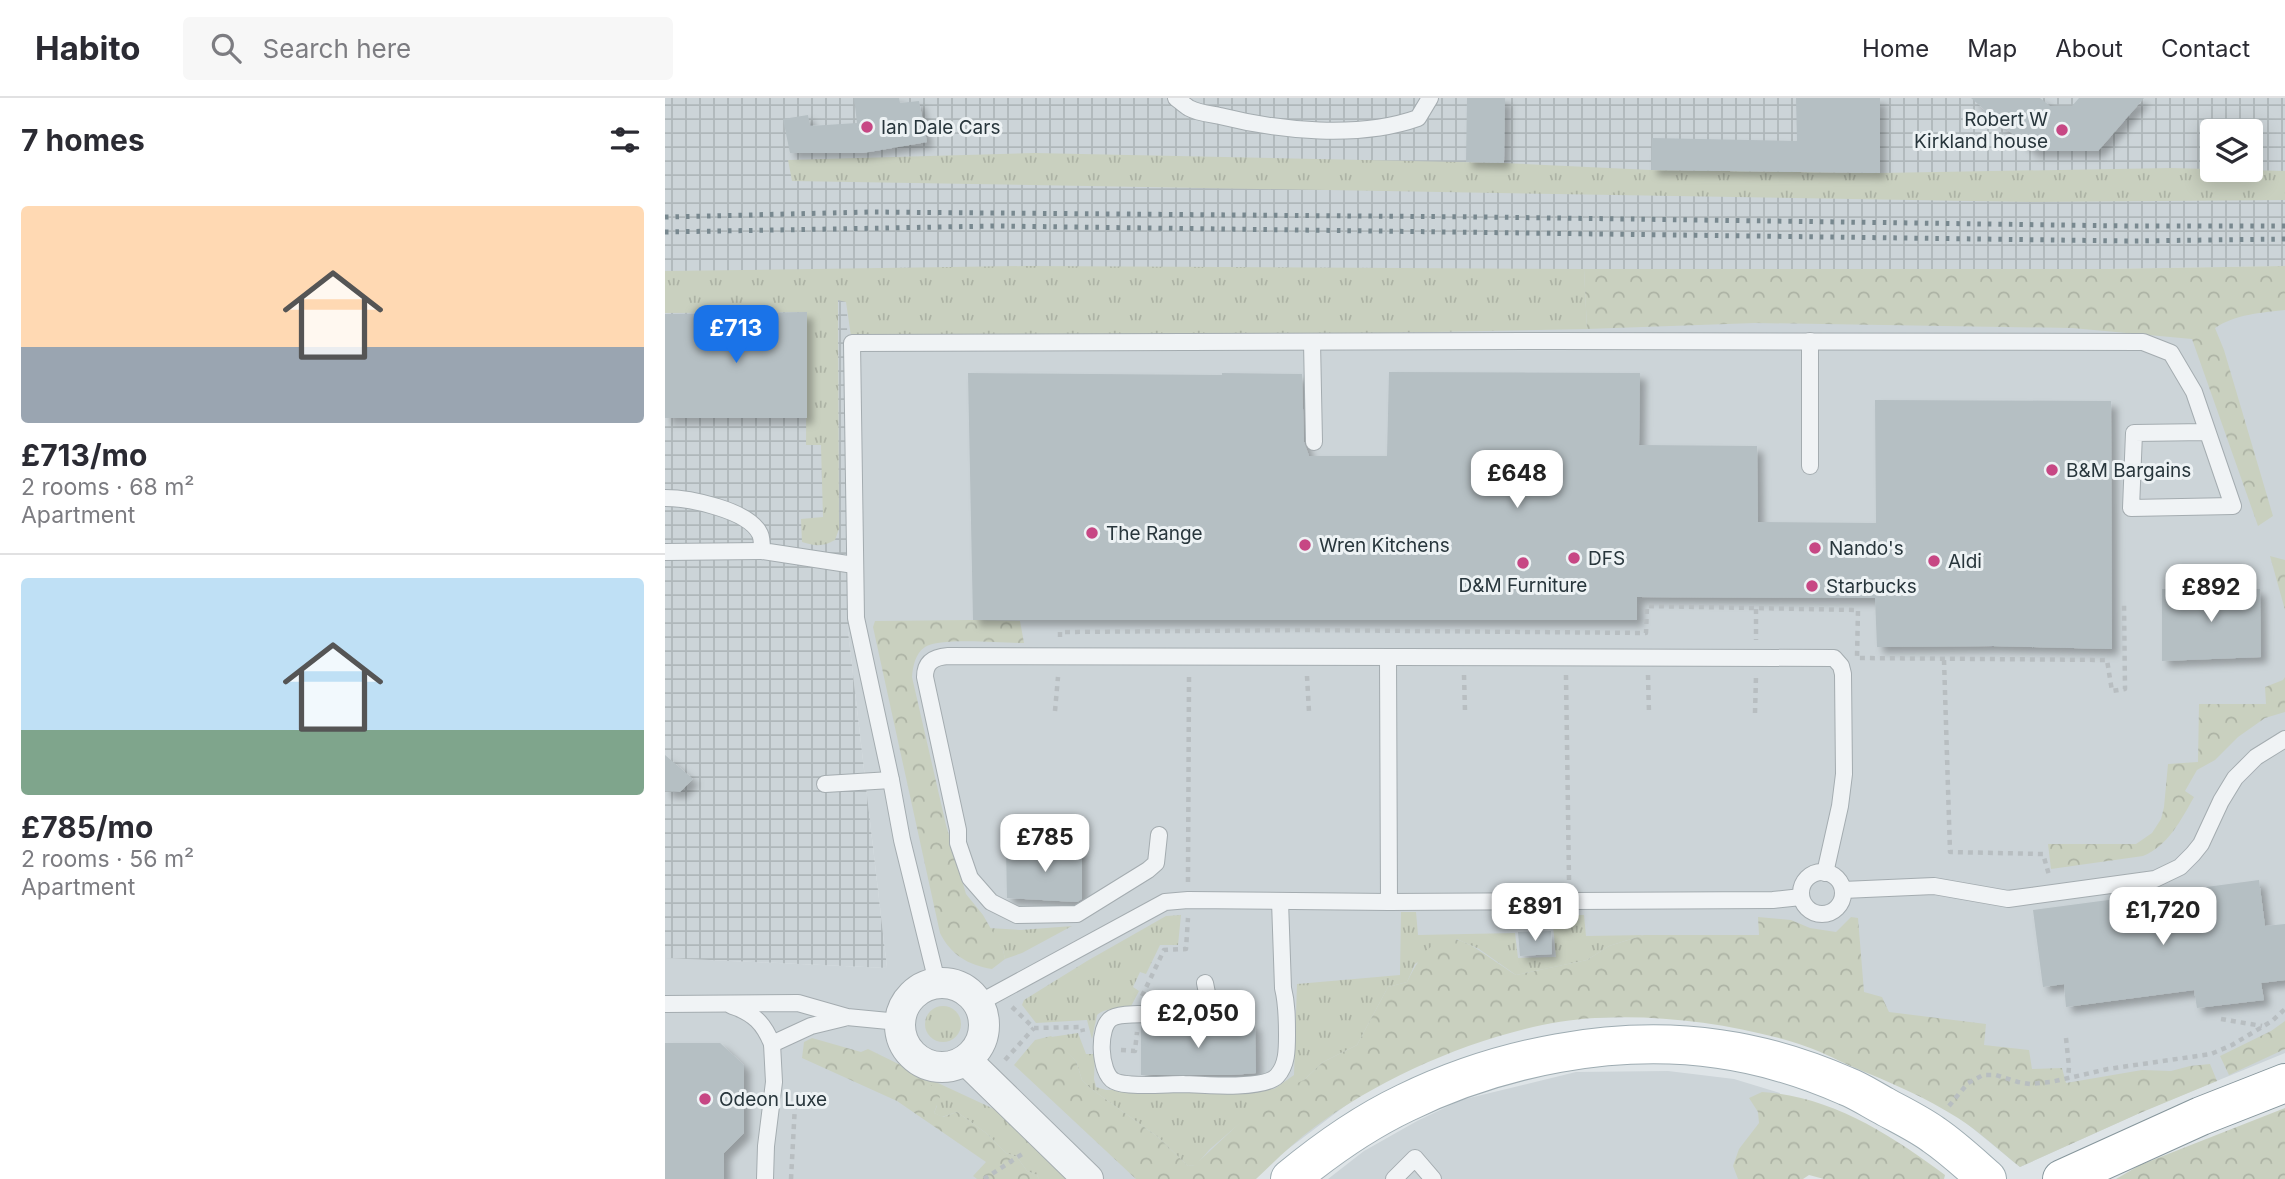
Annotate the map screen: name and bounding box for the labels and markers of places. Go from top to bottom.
place label: Robert W Kirkland house [1914,108,2048,153]
place label: Ian Dale Cars [881,116,1000,139]
marker: Ian Dale Cars [859,119,875,135]
marker: Robert W Kirkland house [2054,122,2070,138]
pin: £713 [695,306,777,365]
pin: £648 [1476,450,1558,510]
place label: B&M Bargains [2066,459,2191,482]
marker: B&M Bargains [2044,462,2060,478]
place label: The Range [1106,522,1203,545]
marker: The Range [1084,525,1100,541]
place label: Wren Kitchens [1319,534,1450,557]
marker: Wren Kitchens [1297,537,1313,553]
place label: Nando's [1829,537,1904,560]
marker: Nando's [1807,540,1823,556]
place label: DFS [1588,547,1625,570]
marker: DFS [1566,550,1582,566]
place label: Aldi [1948,550,1982,573]
marker: Aldi [1926,553,1942,569]
marker: D&M Furniture [1515,555,1531,571]
pin: £892 [2170,564,2252,624]
place label: D&M Furniture [1459,574,1587,597]
place label: Starbucks [1826,575,1917,598]
marker: Starbucks [1804,578,1820,594]
pin: £785 [1004,814,1086,874]
pin: £891 [1494,884,1576,943]
pin: £1,720 [2106,888,2220,947]
pin: £2,050 [1141,990,1255,1050]
place label: Odeon Luxe [719,1088,827,1111]
marker: Odeon Luxe [697,1091,713,1107]

